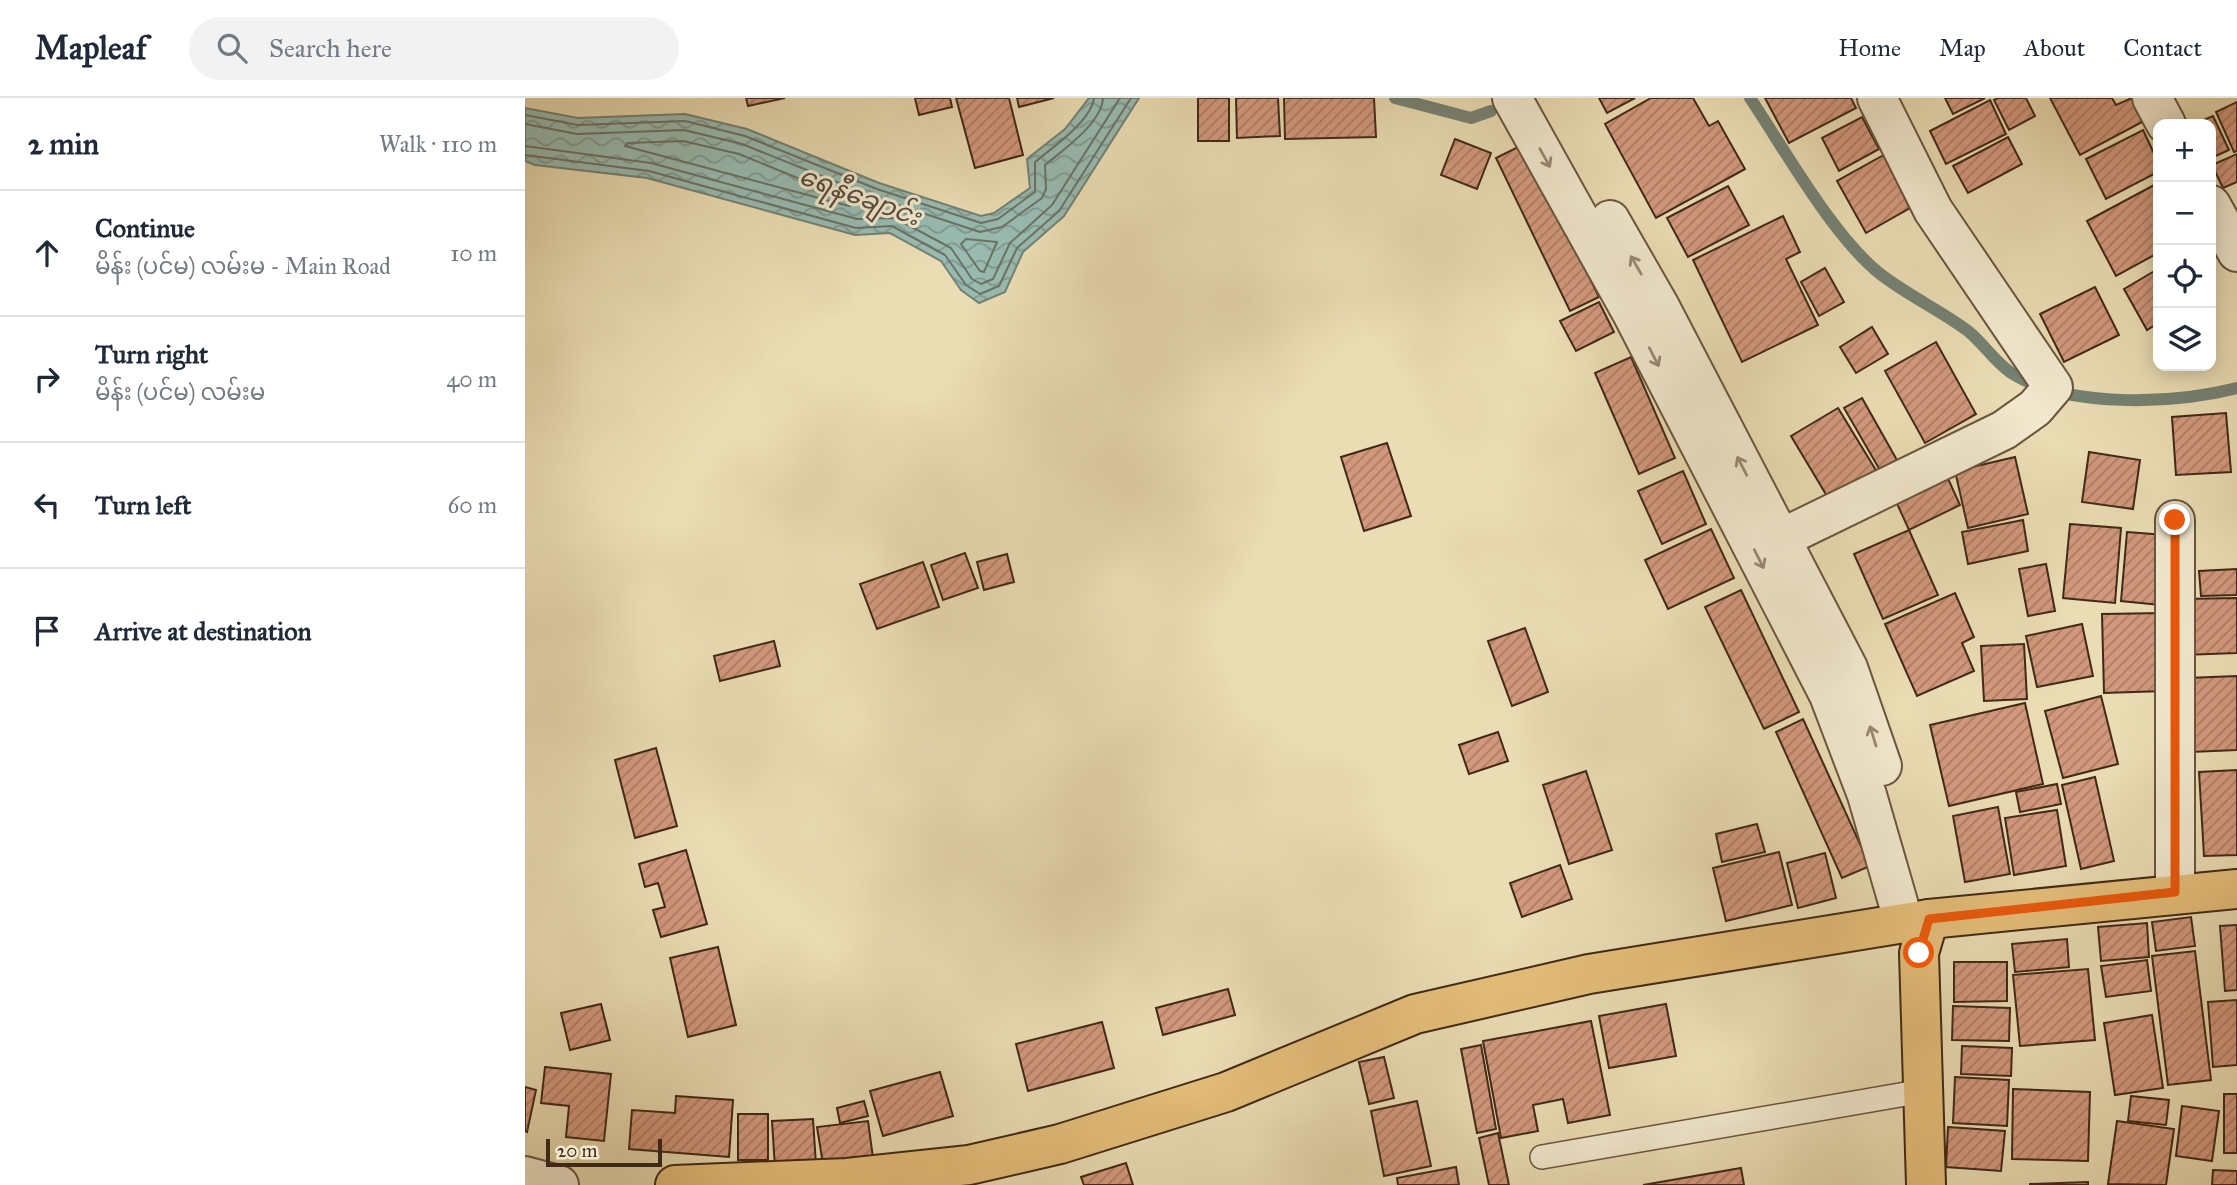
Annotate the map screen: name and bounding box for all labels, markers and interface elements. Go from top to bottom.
search box [189,17,679,80]
text: Mapleaf [35,28,147,68]
icon: search [213,29,251,67]
text: Search here [269,32,392,64]
text: Home [1838,33,1901,63]
text: Map [1939,33,1986,63]
text: About [2024,33,2085,63]
text: Contact [2123,33,2202,63]
map controls [2153,119,2216,371]
button: + [2153,119,2216,182]
text: 2 min [28,126,99,162]
text: Walk · 110 m [379,130,497,158]
one-way arrow [1538,147,1552,167]
water label: ရေနီချောင်း [793,157,928,239]
button: − [2153,182,2216,245]
text: Continue [95,212,195,244]
icon: ahead [28,234,66,272]
text: 10 m [450,239,497,267]
button: locate [2153,245,2216,308]
text: မိန်း (ပင်မ) လမ်းမ - Main Road [95,252,391,280]
one-way arrow [1629,255,1642,276]
button: layers [2153,308,2216,371]
text: Turn right [95,338,208,370]
one-way arrow [1648,346,1662,367]
icon: right [28,360,66,398]
text: 40 m [447,365,497,393]
text: မိန်း (ပင်မ) လမ်းမ [95,378,265,406]
one-way arrow [1735,456,1749,477]
icon: left [28,486,66,524]
text: Turn left [95,489,191,521]
text: 60 m [448,491,497,519]
route end [2159,504,2190,535]
one-way arrow [1752,548,1766,569]
icon: arrive [28,612,66,650]
text: Arrive at destination [95,615,312,647]
one-way arrow [1866,726,1879,748]
route start [1903,937,1934,968]
scale bar [546,1136,661,1168]
text: 20 m [557,1139,598,1162]

